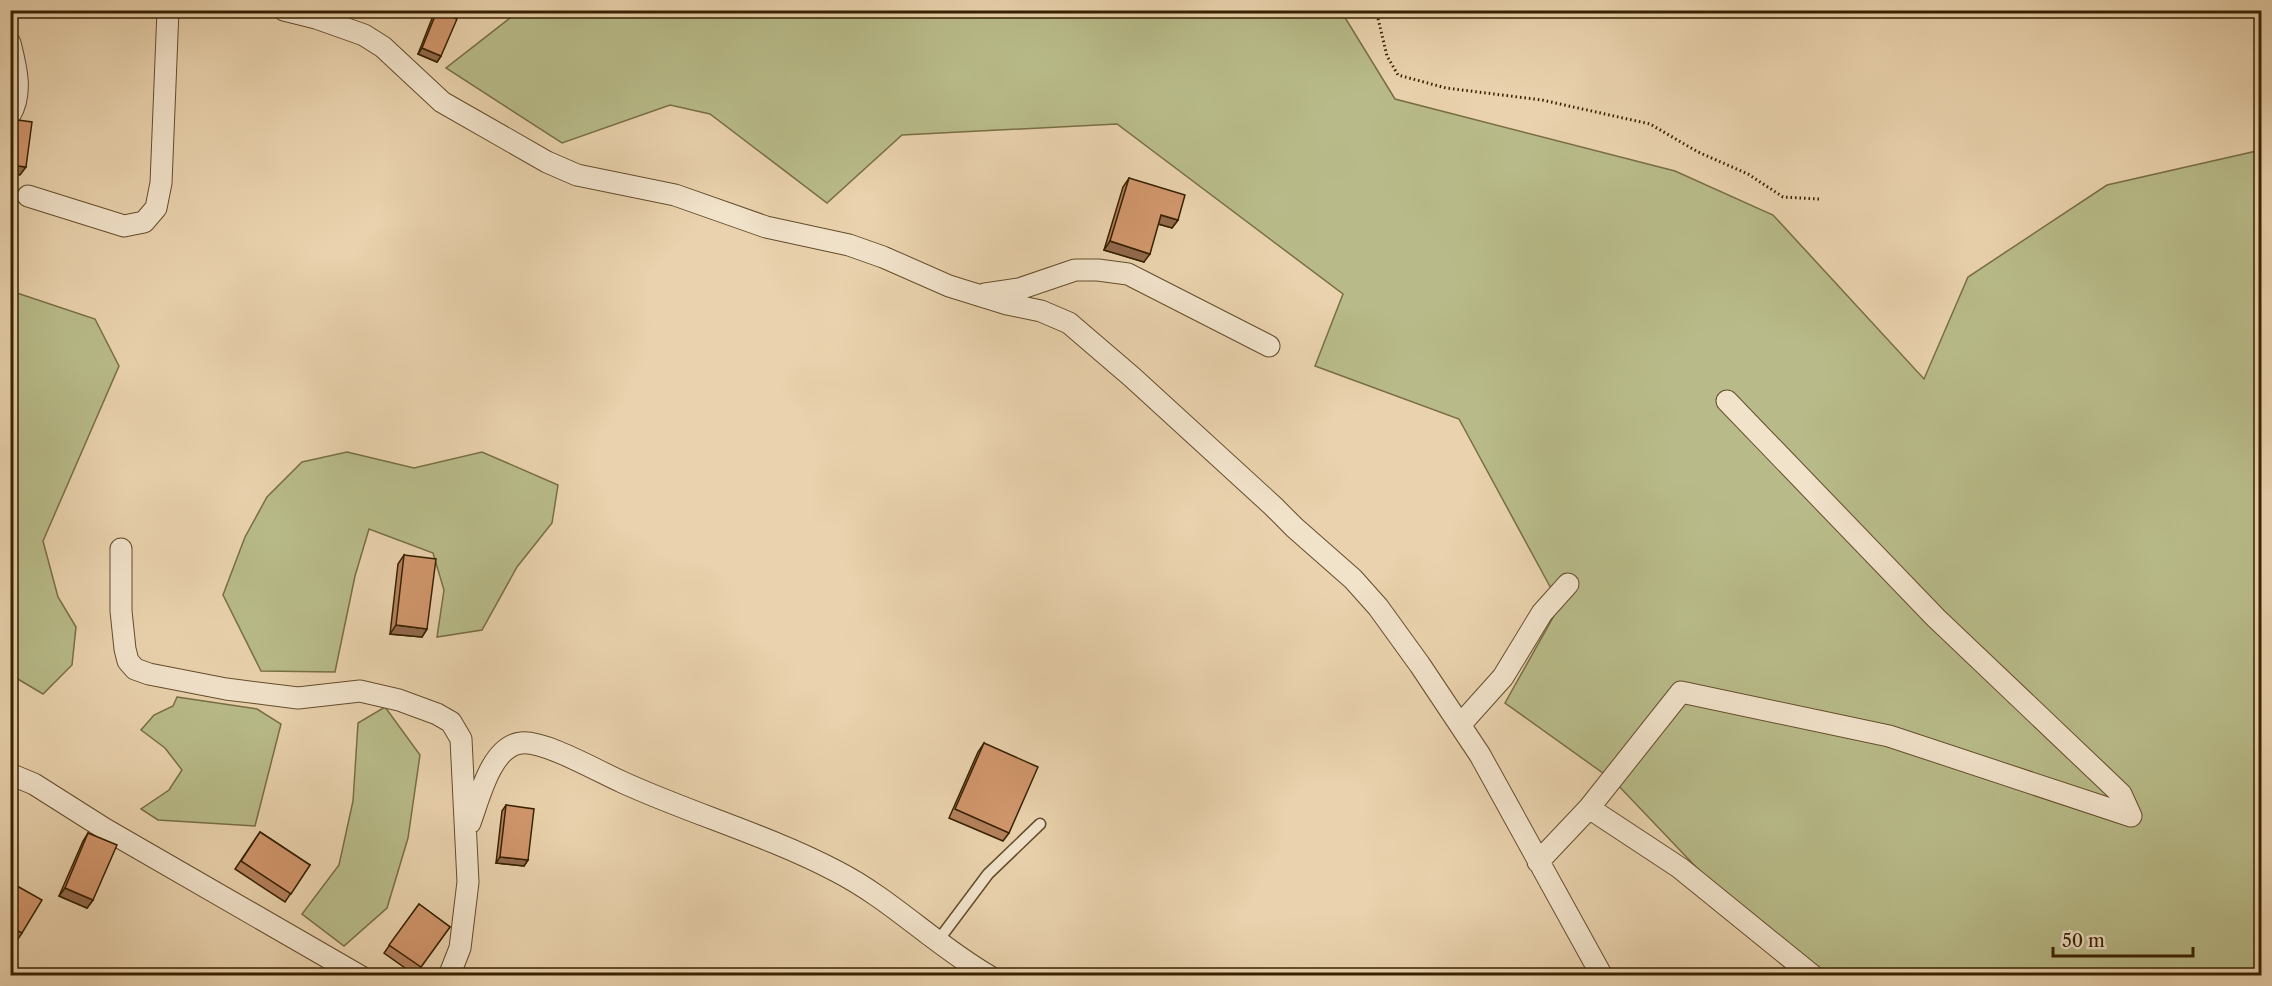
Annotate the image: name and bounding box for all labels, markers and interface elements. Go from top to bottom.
scale bar [2053,920,2192,958]
text: 50 m [2062,930,2105,952]

